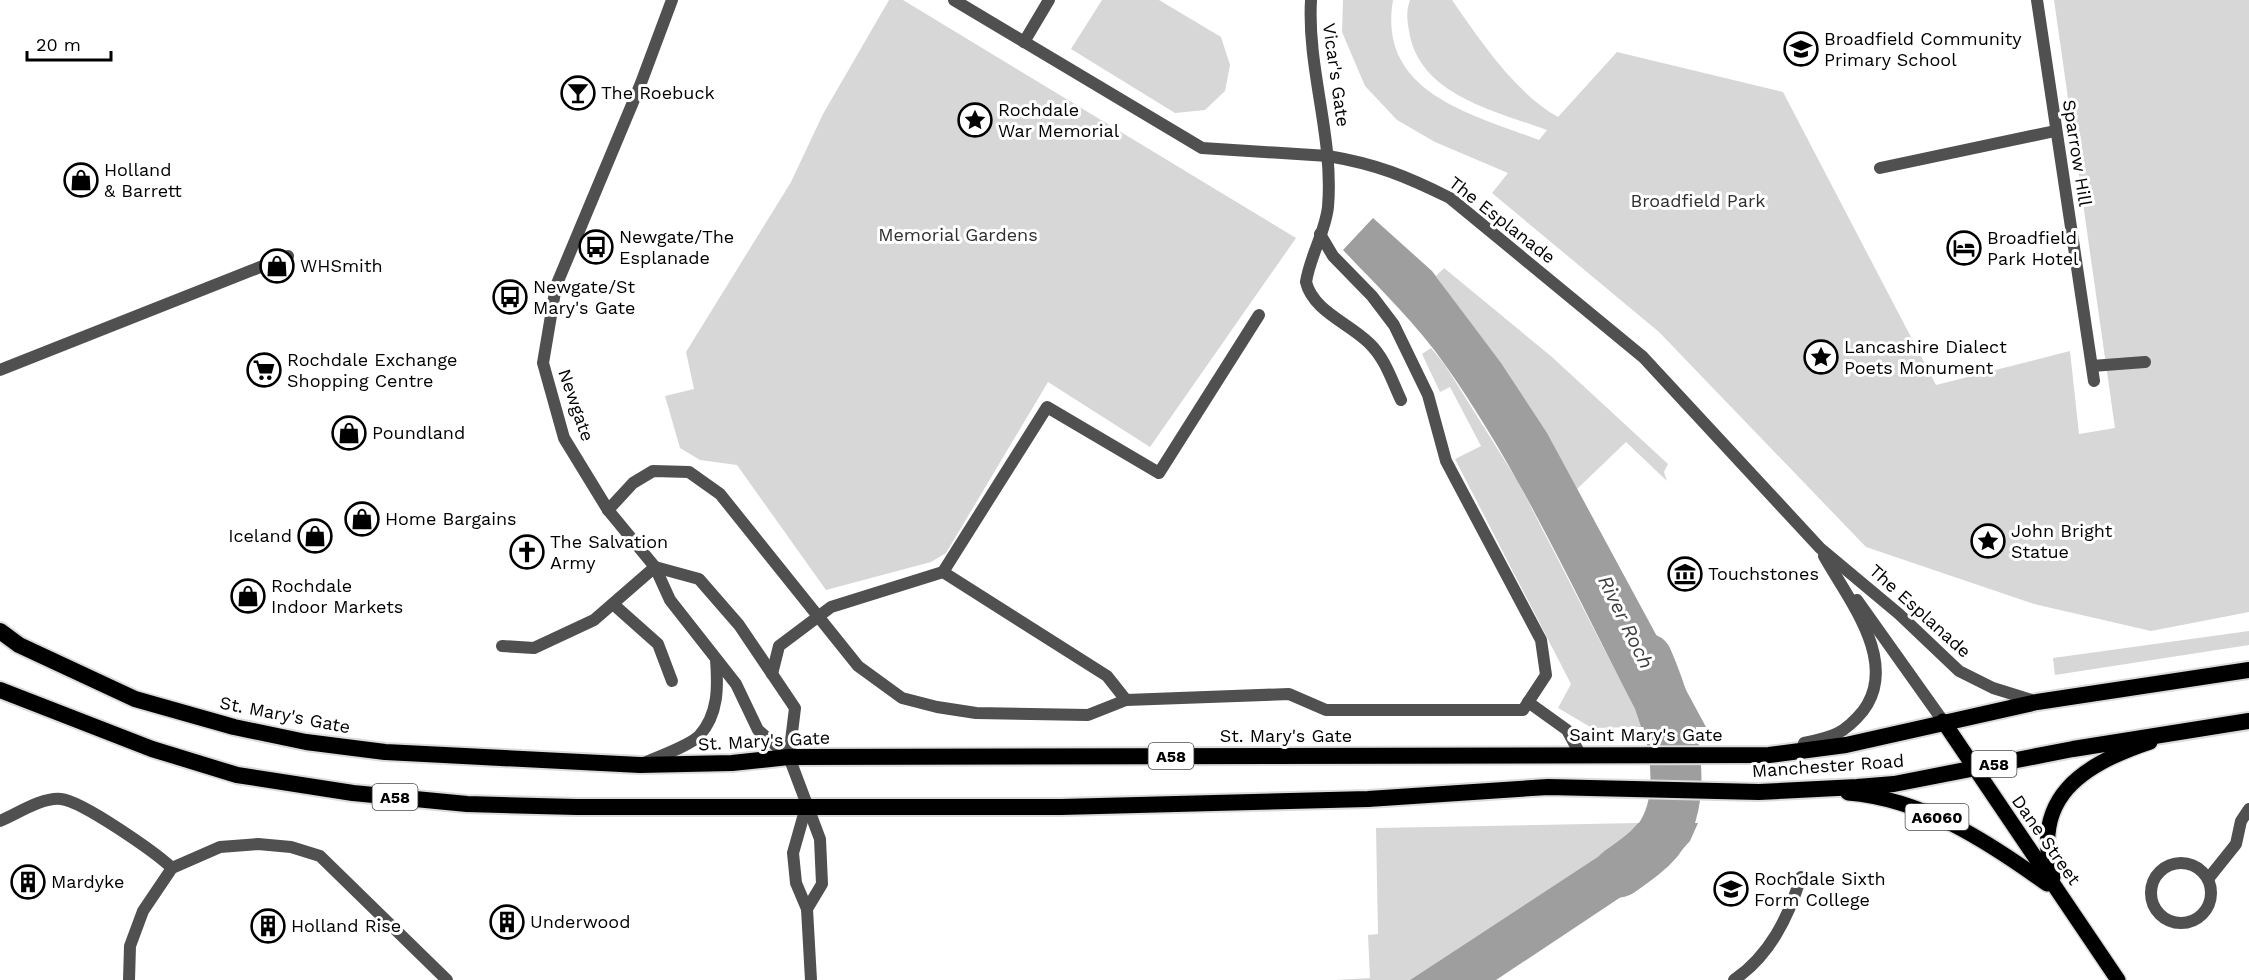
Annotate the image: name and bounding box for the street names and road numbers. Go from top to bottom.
street label: Vicar's Gate [1319,22,1354,128]
street label: Sparrow Hill [2059,98,2096,208]
street label: The Esplanade [1445,172,1560,268]
street label: Newgate [554,366,599,444]
street label: The Esplanade [1865,560,1975,662]
street label: St. Mary's Gate [218,692,352,737]
street label: Saint Mary's Gate [1569,724,1723,745]
street label: St. Mary's Gate [1220,725,1352,746]
street label: St. Mary's Gate [697,727,831,754]
road number: A58 [1148,743,1194,769]
street label: Manchester Road [1751,750,1905,781]
road number: A58 [1972,751,2016,777]
road number: A58 [372,784,418,810]
street label: Dane Street [2008,791,2085,889]
road number: A6060 [1906,804,1968,830]

